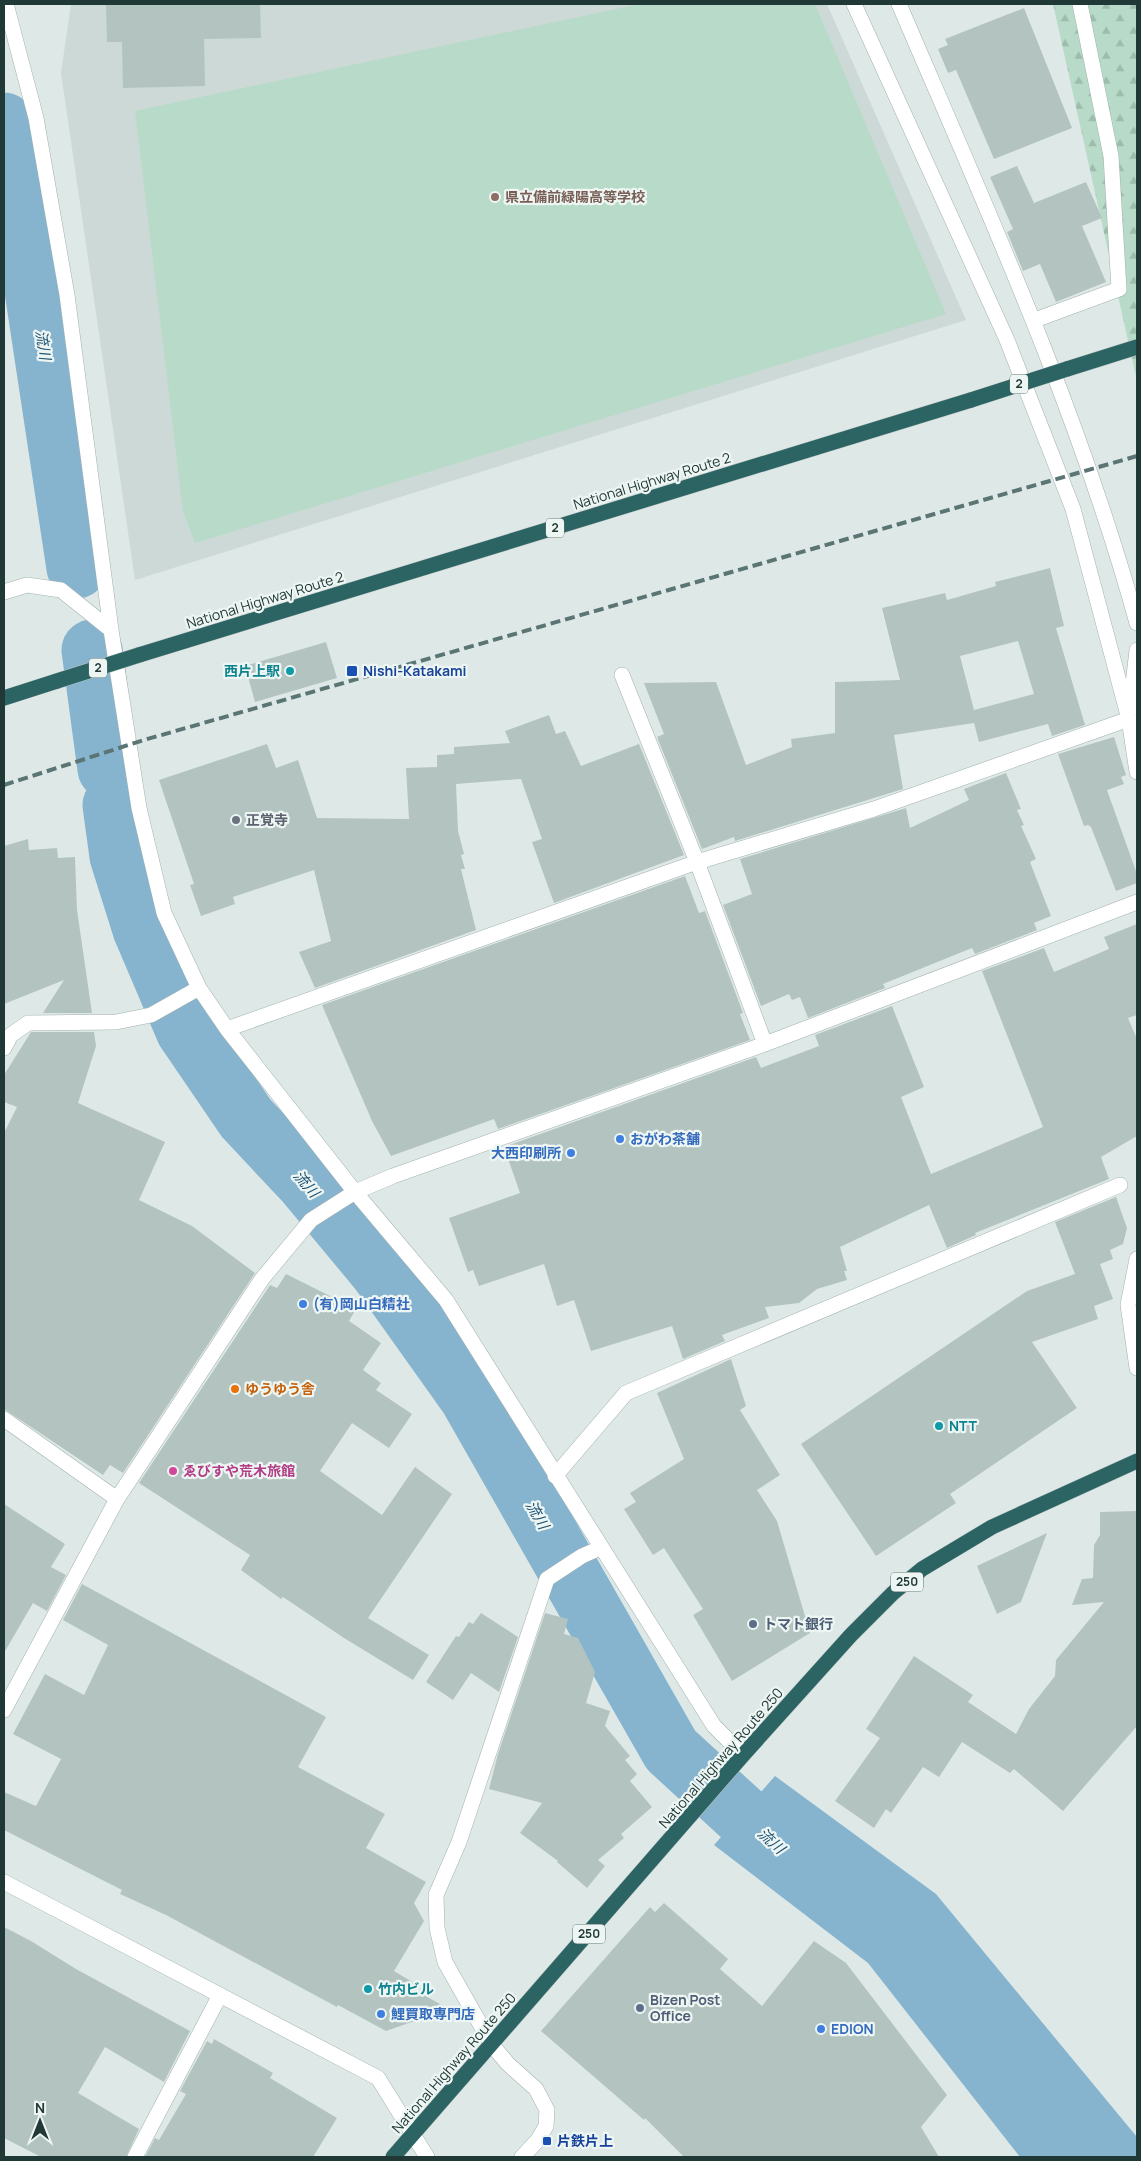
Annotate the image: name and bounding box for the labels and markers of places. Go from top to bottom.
place label: 県立備前緑陽高等学校 [505,187,645,206]
marker: 県立備前緑陽高等学校 [489,191,501,203]
place label: 西片上駅 [224,661,280,680]
place label: Nishi-Katakami [363,661,466,680]
marker: Nishi-Katakami [345,664,359,678]
marker: 西片上駅 [284,665,296,677]
place label: 正覚寺 [246,810,288,829]
marker: 正覚寺 [230,814,242,826]
place label: おがわ茶舗 [630,1129,700,1148]
marker: おがわ茶舗 [614,1133,626,1145]
place label: 大西印刷所 [491,1143,561,1162]
marker: 大西印刷所 [565,1147,577,1159]
place label: (有)岡山白精社 [313,1294,410,1313]
marker: (有)岡山白精社 [297,1298,309,1310]
place label: ゆうゆう舎 [245,1379,315,1398]
marker: ゆうゆう舎 [229,1383,241,1395]
place label: NTT [949,1416,977,1435]
marker: NTT [933,1420,945,1432]
place label: ゑびすや荒木旅館 [183,1461,295,1480]
marker: ゑびすや荒木旅館 [167,1465,179,1477]
place label: トマト銀行 [763,1614,833,1633]
marker: トマト銀行 [747,1618,759,1630]
place label: 竹内ビル [378,1979,434,1998]
marker: 竹内ビル [362,1983,374,1995]
place label: Bizen Post Office [650,1990,720,2025]
marker: Bizen Post Office [634,2002,646,2014]
place label: 鯉買取専門店 [391,2004,475,2023]
marker: 鯉買取専門店 [375,2008,387,2020]
place label: EDION [831,2019,873,2038]
marker: EDION [815,2023,827,2035]
place label: 片鉄片上 [557,2131,613,2150]
marker: 片鉄片上 [541,2135,553,2147]

